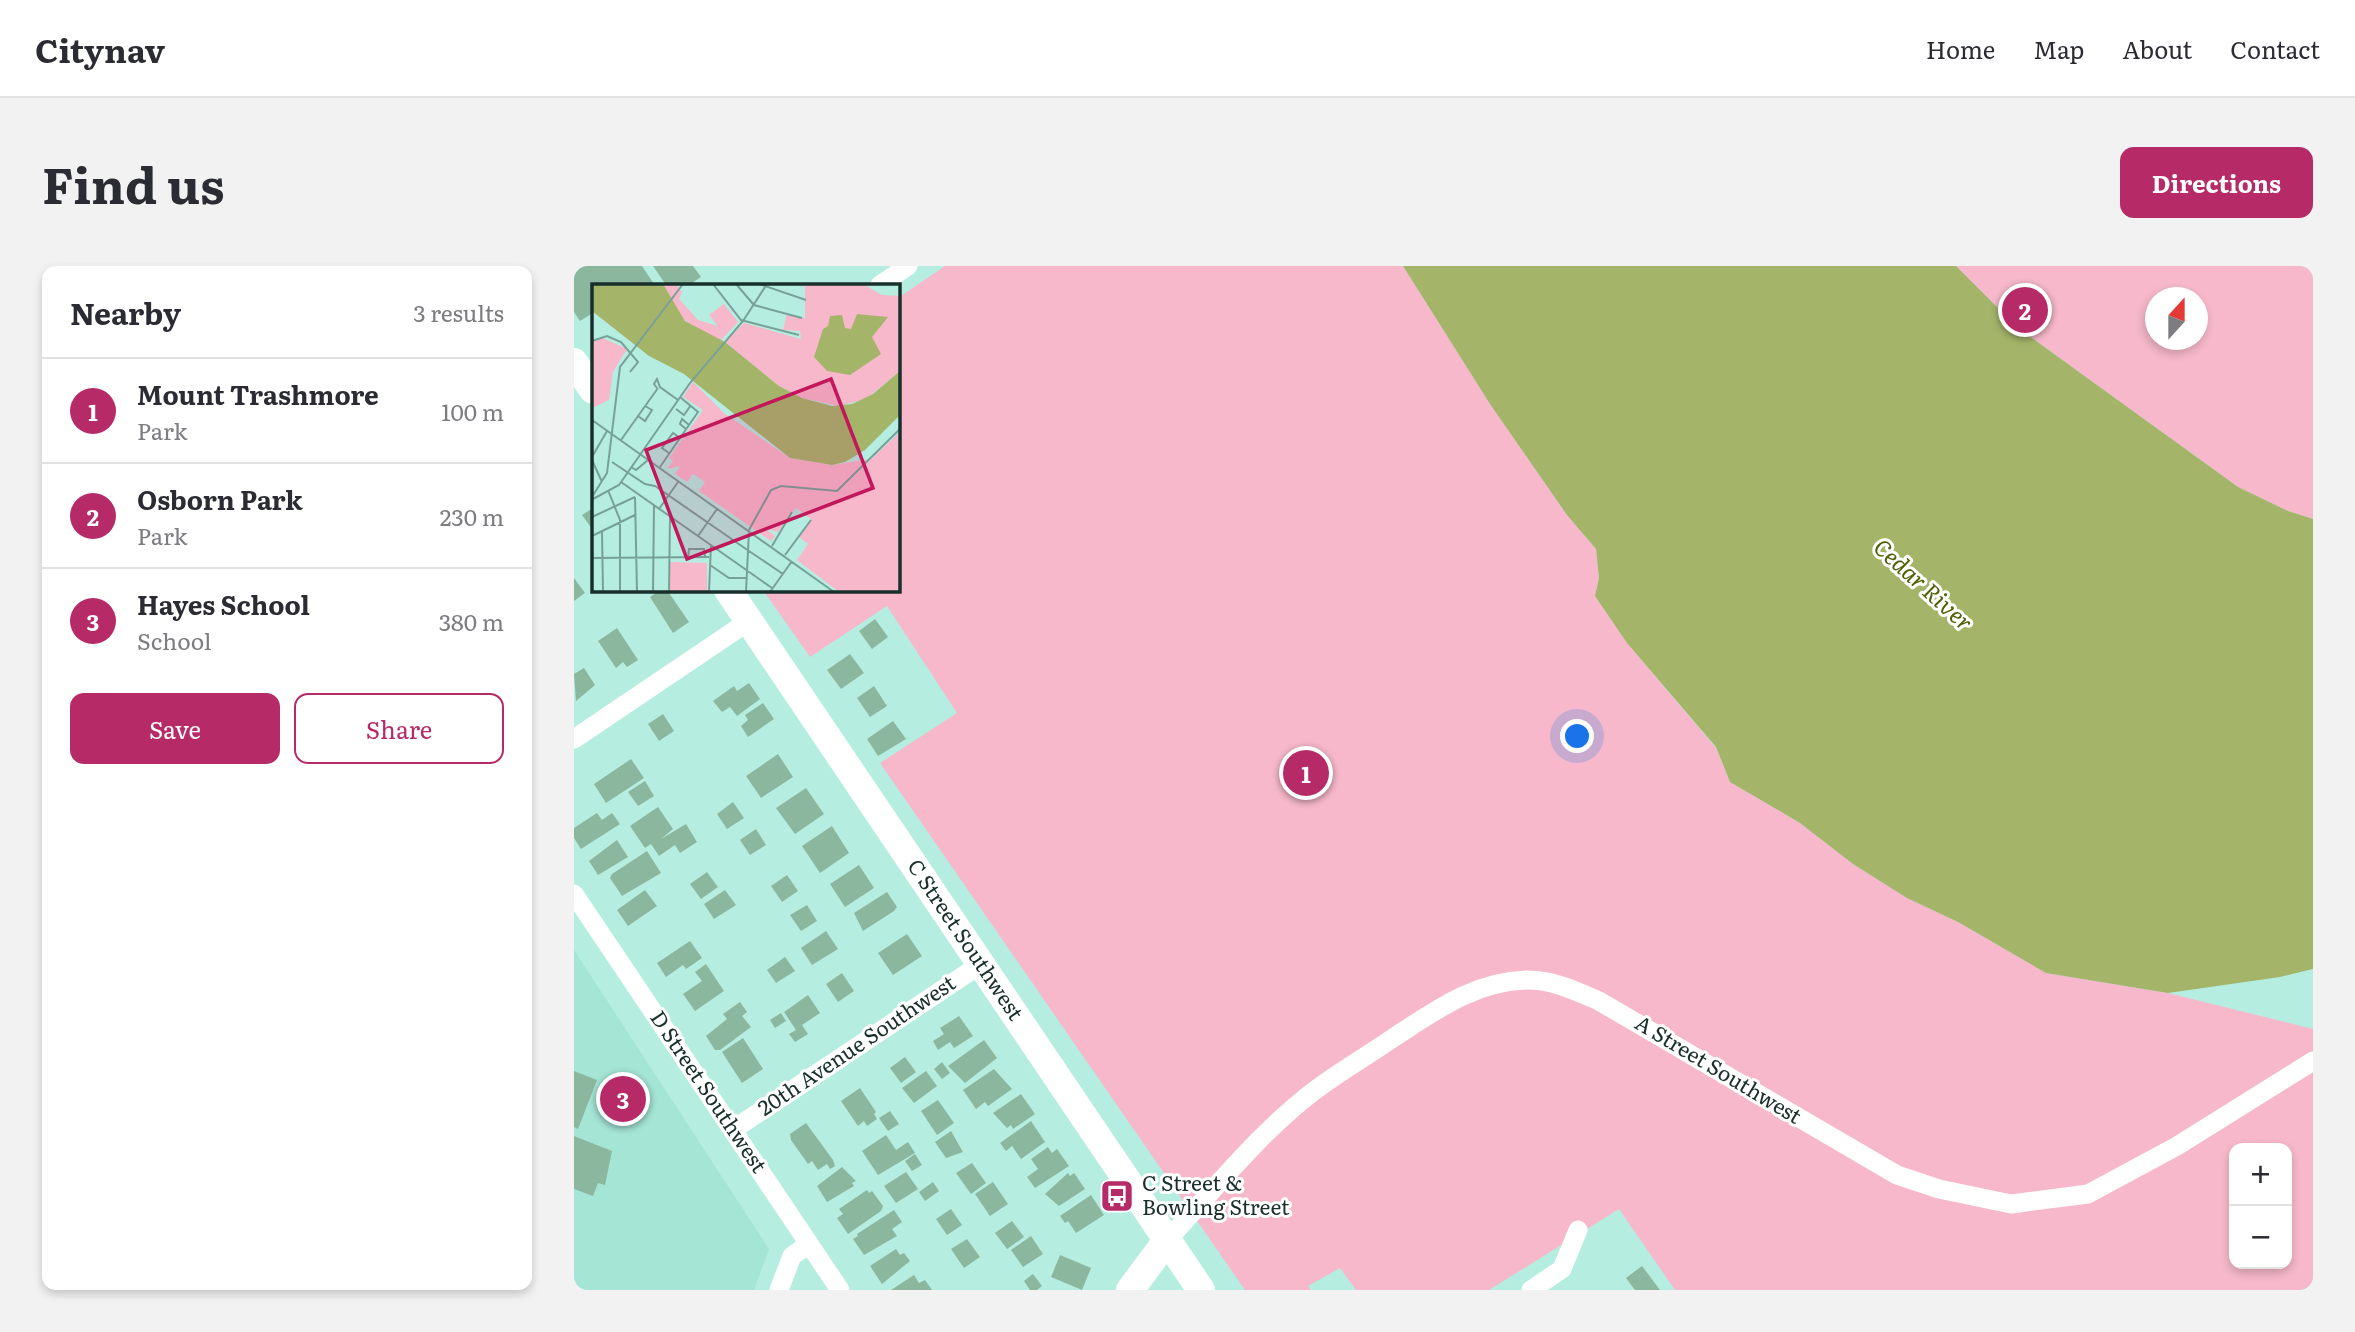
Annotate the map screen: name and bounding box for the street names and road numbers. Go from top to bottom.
street label: C Street Southwest [902,852,1033,1026]
street label: 20th Avenue Southwest [751,966,961,1122]
street label: D Street Southwest [644,1003,776,1178]
street label: A Street Southwest [1630,1006,1809,1130]

